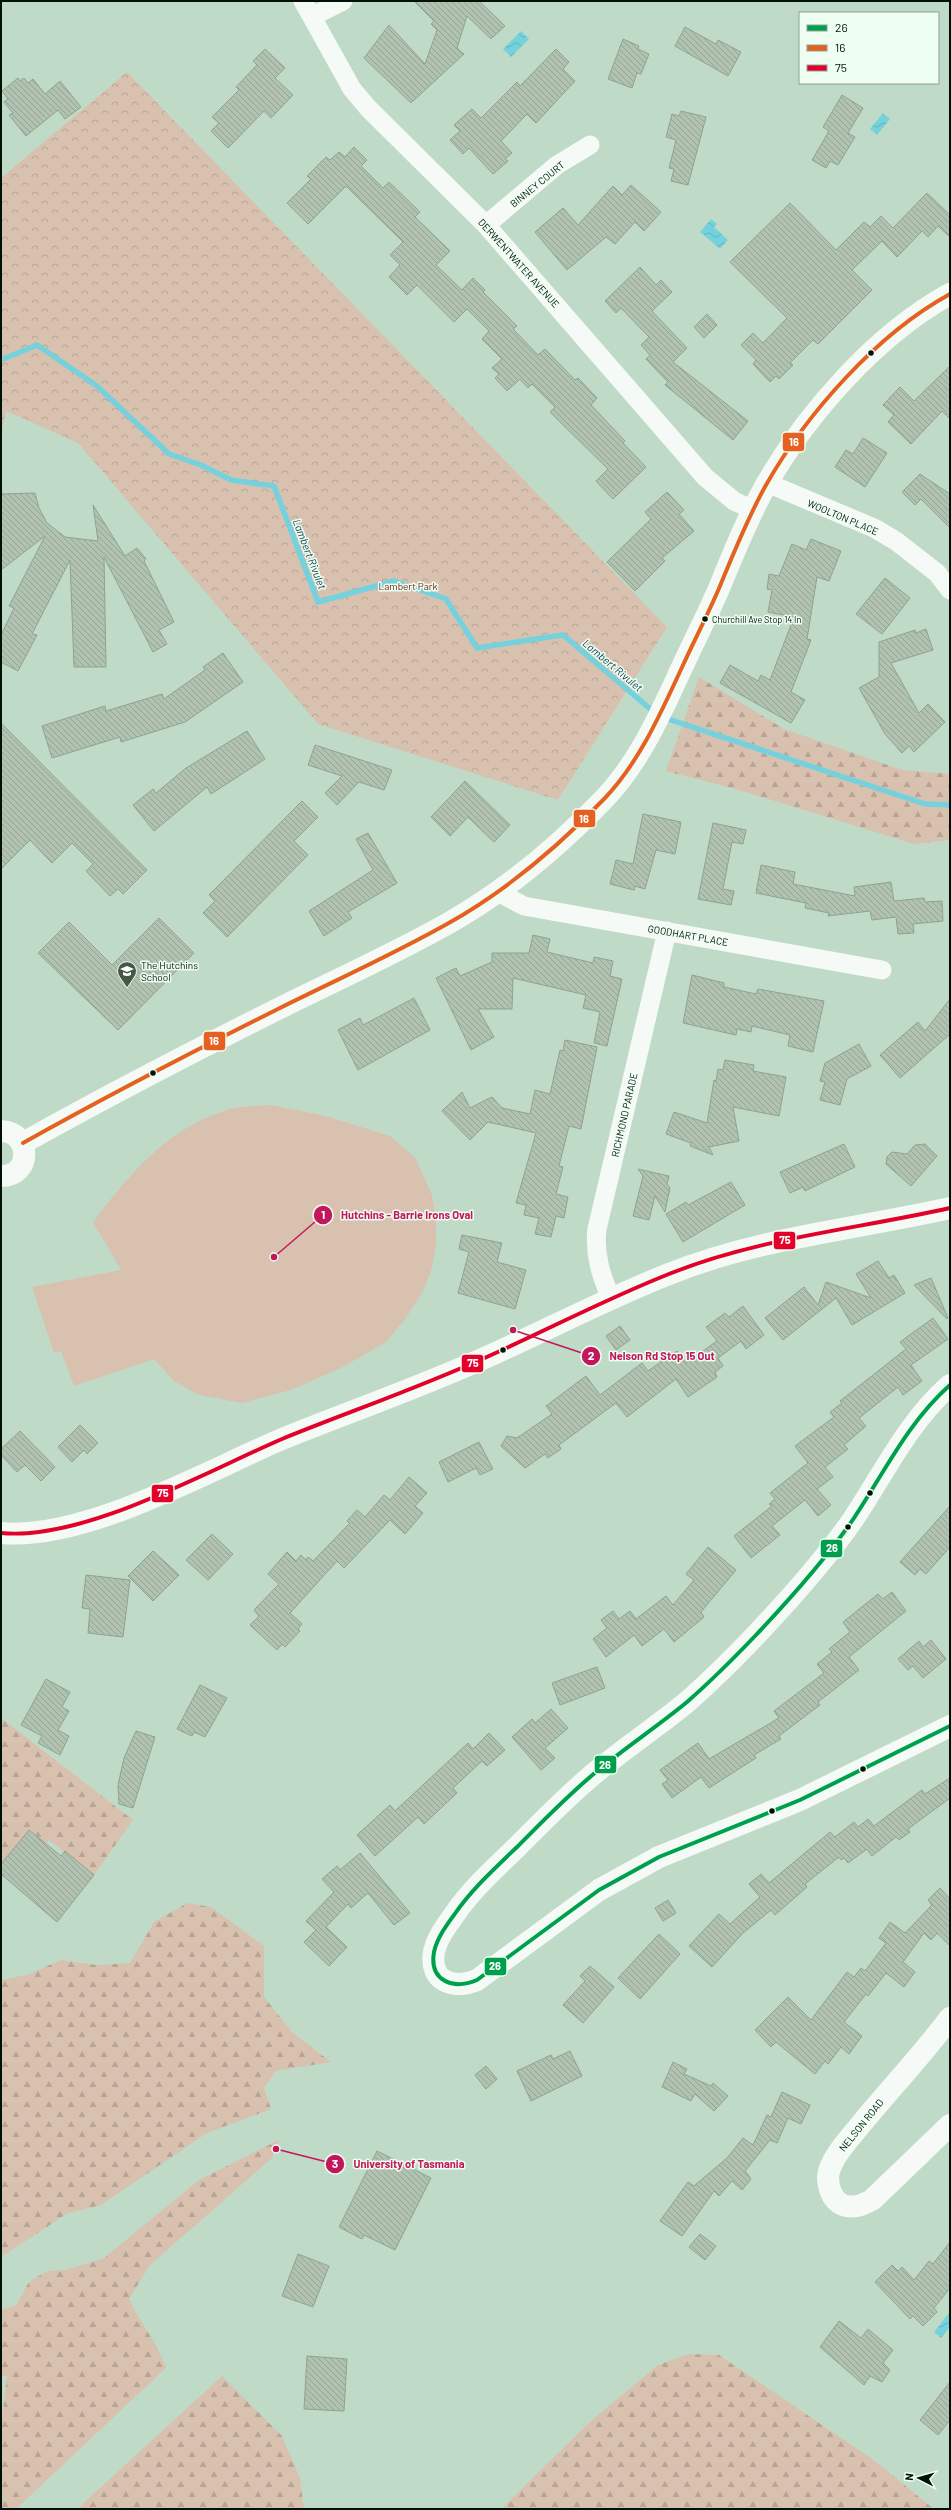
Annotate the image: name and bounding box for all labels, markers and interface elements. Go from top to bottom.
legend [799,12,939,84]
text: 26 [835,20,848,34]
text: 16 [835,40,845,54]
text: 75 [835,60,847,74]
street label: BINNEY COURT [507,158,567,210]
street label: DERWENTWATER AVENUE [476,216,562,310]
unlabelled marker [866,348,876,358]
line badge: 16 [782,432,805,452]
text: 16 [789,435,799,448]
street label: WOOLTON PLACE [806,497,880,537]
water label: Lambert Rivulet [291,517,329,591]
park label: Lambert Park [379,580,437,592]
marker: Churchill Ave Stop 14 In [700,614,710,624]
place label: Churchill Ave Stop 14 In [712,614,801,625]
water label: Lambert Rivulet [580,636,646,694]
line badge: 16 [573,809,596,828]
text: 16 [579,812,589,825]
street label: GOODHART PLACE [647,922,729,948]
place label: The Hutchins School [141,959,198,983]
school or university icon: The Hutchins School [116,960,138,988]
line badge: 16 [203,1031,226,1051]
text: 16 [209,1034,219,1047]
unlabelled marker [148,1068,158,1078]
street label: RICHMOND PARADE [608,1072,640,1158]
callout: Hutchins - Barrie Irons Oval [313,1203,481,1226]
text: 1 [321,1207,325,1221]
text: Hutchins - Barrie Irons Oval [341,1208,473,1221]
line badge: 75 [773,1231,796,1250]
text: 75 [779,1233,791,1246]
callout: Nelson Rd Stop 15 Out [581,1344,722,1367]
unlabelled marker [498,1345,508,1355]
text: 2 [588,1348,595,1362]
text: Nelson Rd Stop 15 Out [609,1349,715,1362]
line badge: 75 [461,1354,484,1373]
text: 75 [467,1356,479,1369]
line badge: 75 [151,1484,174,1503]
text: 75 [157,1486,169,1499]
unlabelled marker [865,1488,875,1498]
unlabelled marker [843,1522,853,1532]
line badge: 26 [820,1539,843,1558]
text: 26 [826,1541,838,1554]
line badge: 26 [594,1755,617,1774]
text: 26 [599,1758,611,1771]
unlabelled marker [858,1764,868,1774]
unlabelled marker [767,1806,777,1816]
line badge: 26 [484,1957,507,1976]
text: 26 [489,1959,501,1972]
street label: NELSON ROAD [836,2096,886,2154]
callout: University of Tasmania [325,2152,472,2175]
text: 3 [332,2156,338,2170]
text: University of Tasmania [354,2157,465,2170]
north arrow [899,2458,939,2498]
text: N [902,2473,915,2481]

